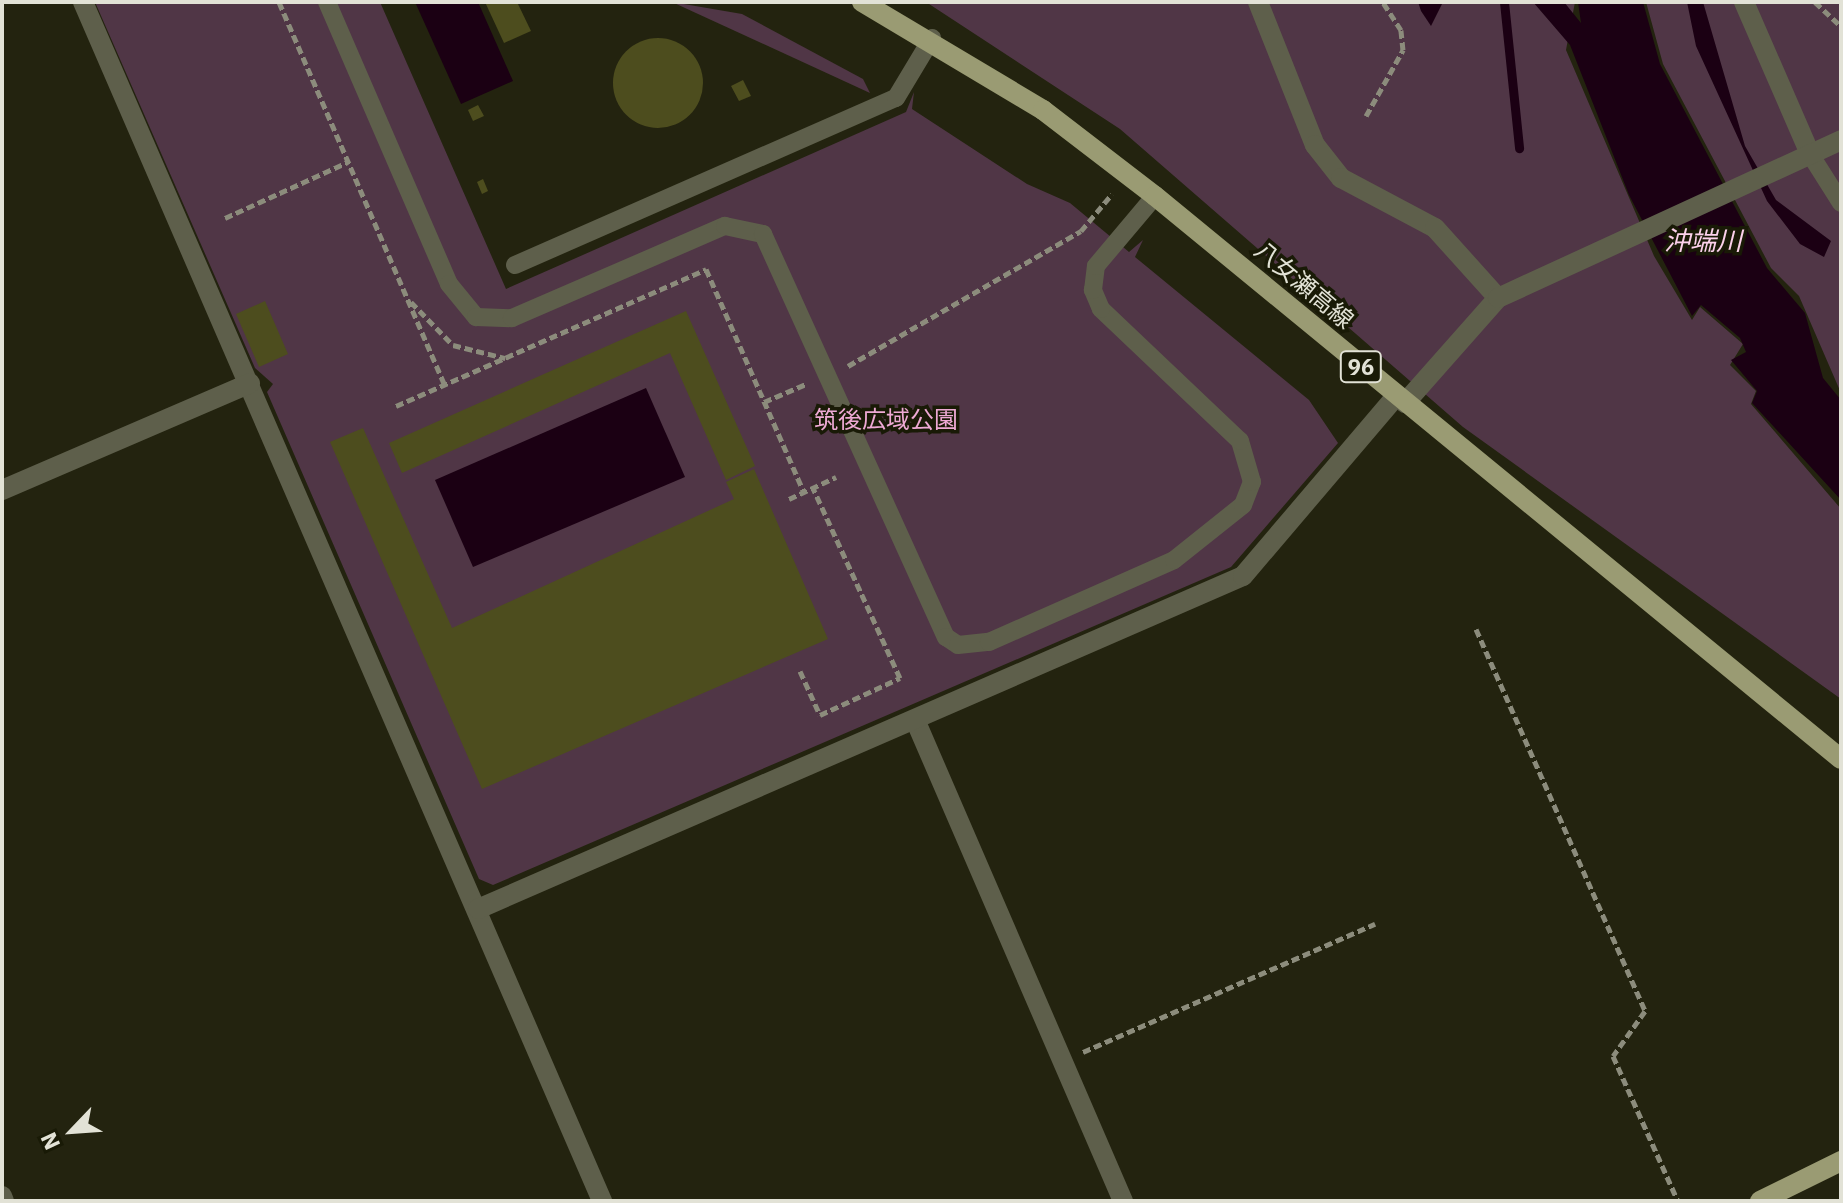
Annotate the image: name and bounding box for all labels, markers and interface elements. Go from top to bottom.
water label: 沖端川 [1664,225,1742,257]
street label: 八女瀬高線 [1249,235,1359,335]
road number: 96 [1339,349,1383,385]
park label: 筑後広域公園 [814,406,958,434]
north arrow [32,1091,112,1171]
text: N [33,1128,66,1155]

